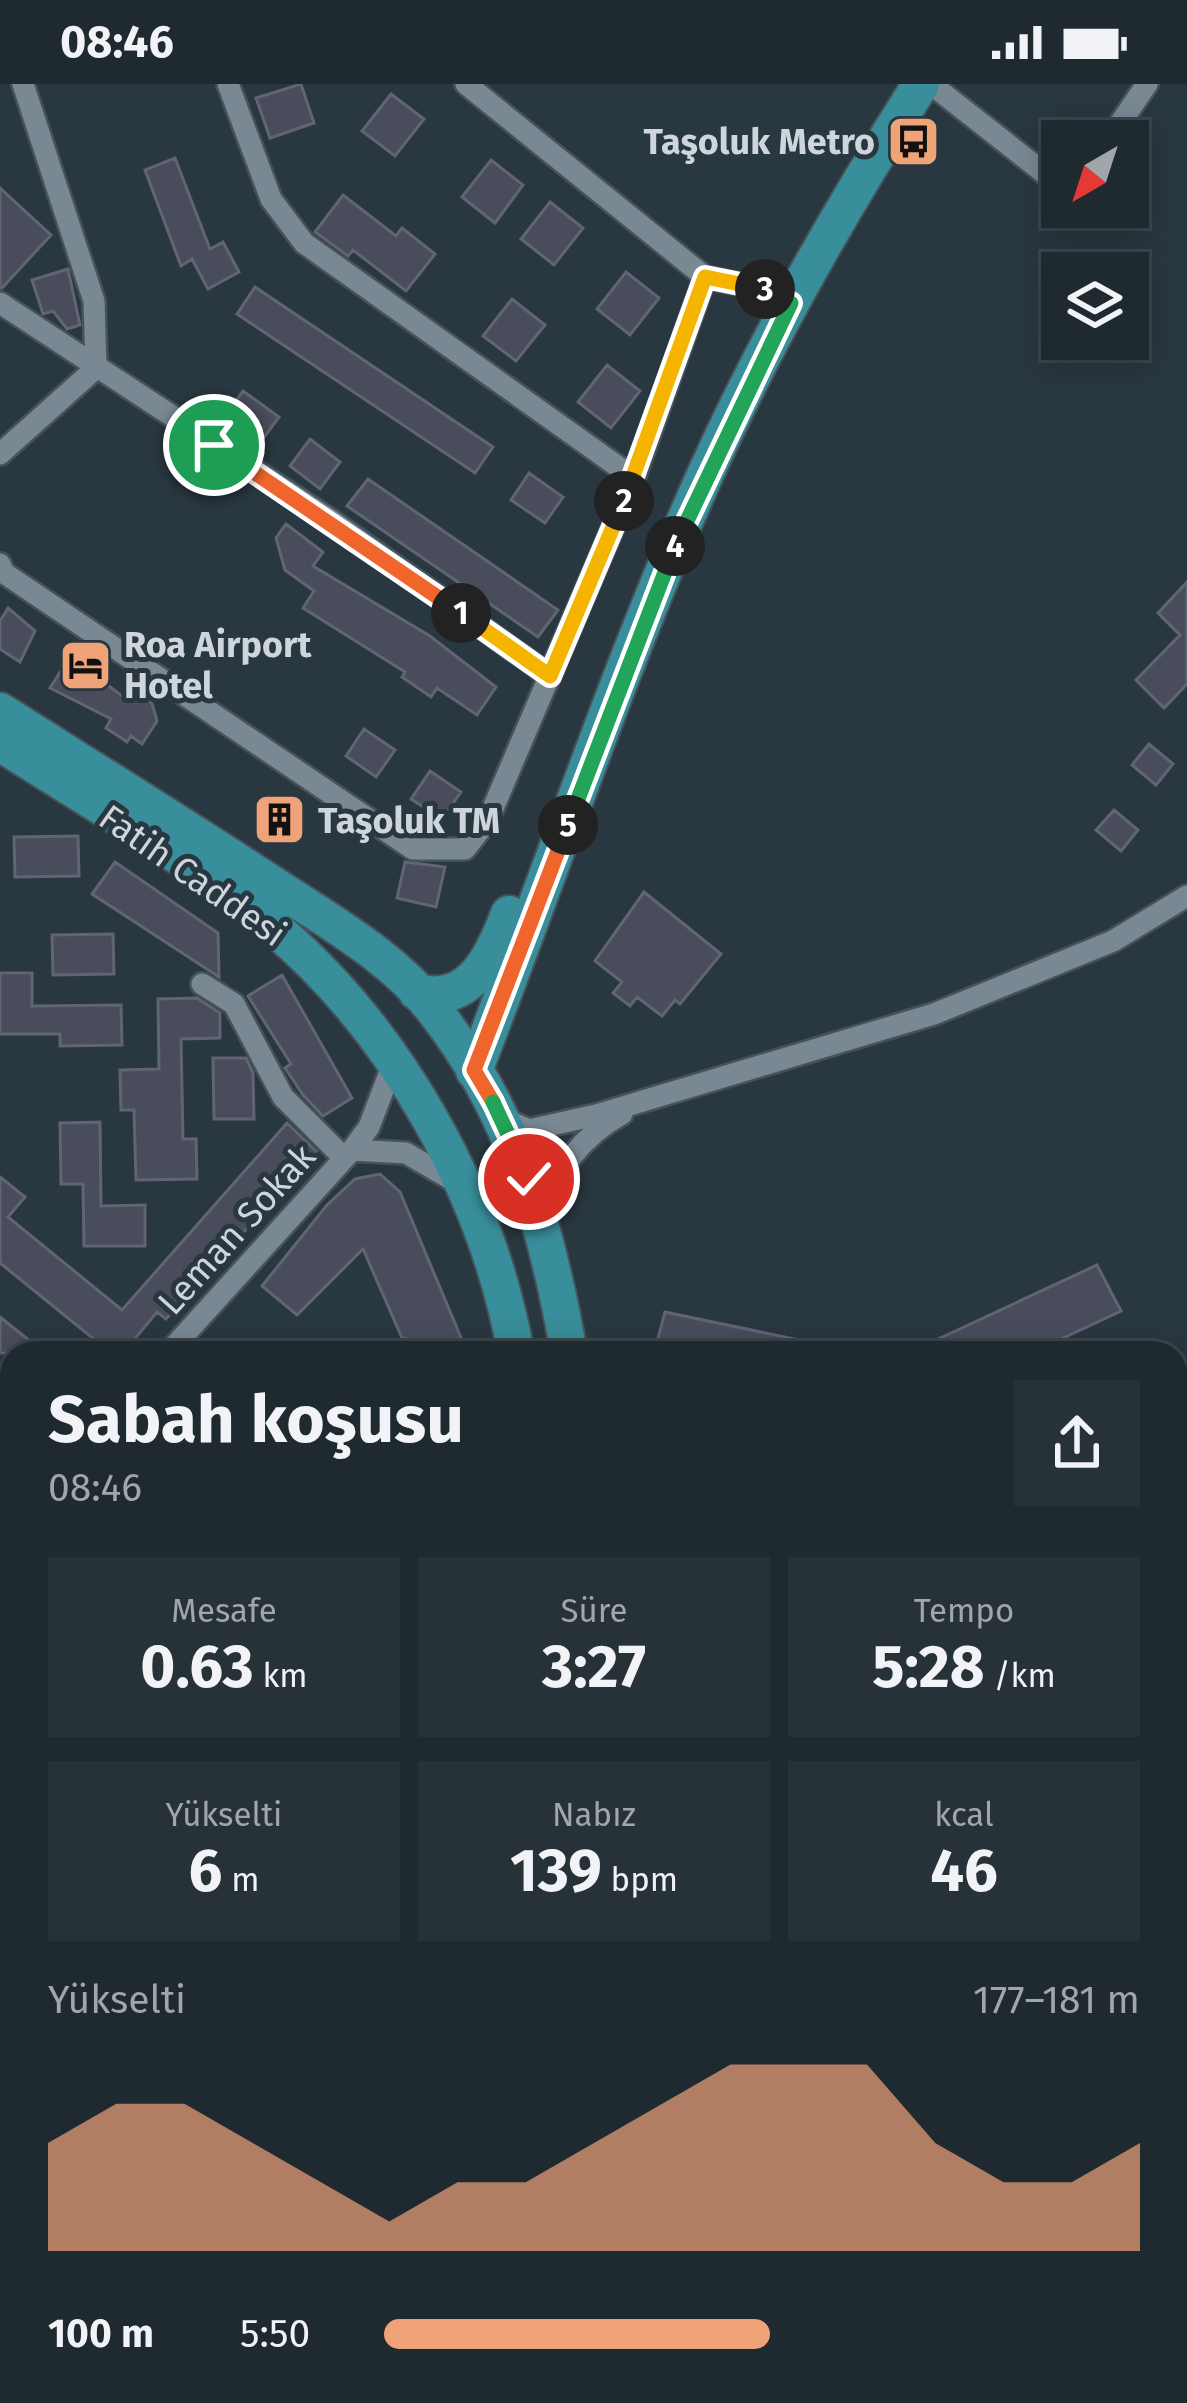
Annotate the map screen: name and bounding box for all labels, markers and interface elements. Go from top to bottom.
text: 08:46 [60,15,174,69]
bus stop icon: Taşoluk Metro [886,113,942,169]
place label: Taşoluk Metro [643,120,875,164]
north arrow [1041,120,1149,228]
map controls [1041,120,1149,360]
button: layers [1041,252,1149,360]
pin: 3 [735,259,795,319]
text: 3 [756,269,774,309]
pin [163,394,265,496]
icon: arrive [181,412,247,478]
pin: 2 [594,471,654,531]
text: 2 [615,481,633,521]
pin: 4 [645,516,705,576]
text: 4 [666,526,684,566]
pin: 1 [431,583,491,643]
text: 1 [453,593,469,633]
place label: Roa Airport Hotel [124,623,312,708]
hotel icon: Roa Airport Hotel [57,637,113,693]
building icon: Taşoluk TM [251,792,307,848]
street label: Fatih Caddesi [91,795,294,956]
pin: 5 [538,795,598,855]
place label: Taşoluk TM [318,799,500,843]
text: 5 [559,805,577,845]
pin [478,1128,580,1230]
street label: Leman Sokak [149,1135,325,1324]
icon: check [496,1146,562,1212]
text: Sabah koşusu [48,1380,464,1459]
button: share [1014,1380,1140,1506]
text: 08:46 [48,1465,142,1511]
text: Mesafe [171,1591,277,1631]
text: Süre [561,1591,627,1631]
text: Tempo [914,1591,1014,1631]
text: 0.63 [140,1631,254,1703]
text: 3:27 [542,1631,646,1703]
text: 5:28 [872,1631,985,1703]
text: km [254,1656,308,1696]
text: /km [985,1656,1056,1696]
text: Yükselti [166,1795,282,1835]
text: Nabız [552,1795,636,1835]
text: kcal [934,1795,994,1835]
text: 6 [189,1835,222,1907]
text: 139 [510,1835,602,1907]
text: 46 [930,1835,998,1907]
text: m [222,1860,259,1900]
text: bpm [602,1860,678,1900]
text: Yükselti [48,1977,186,2023]
text: 177–181 m [973,1977,1140,2023]
text: 100 m [48,2311,154,2357]
text: 5:50 [240,2311,310,2357]

